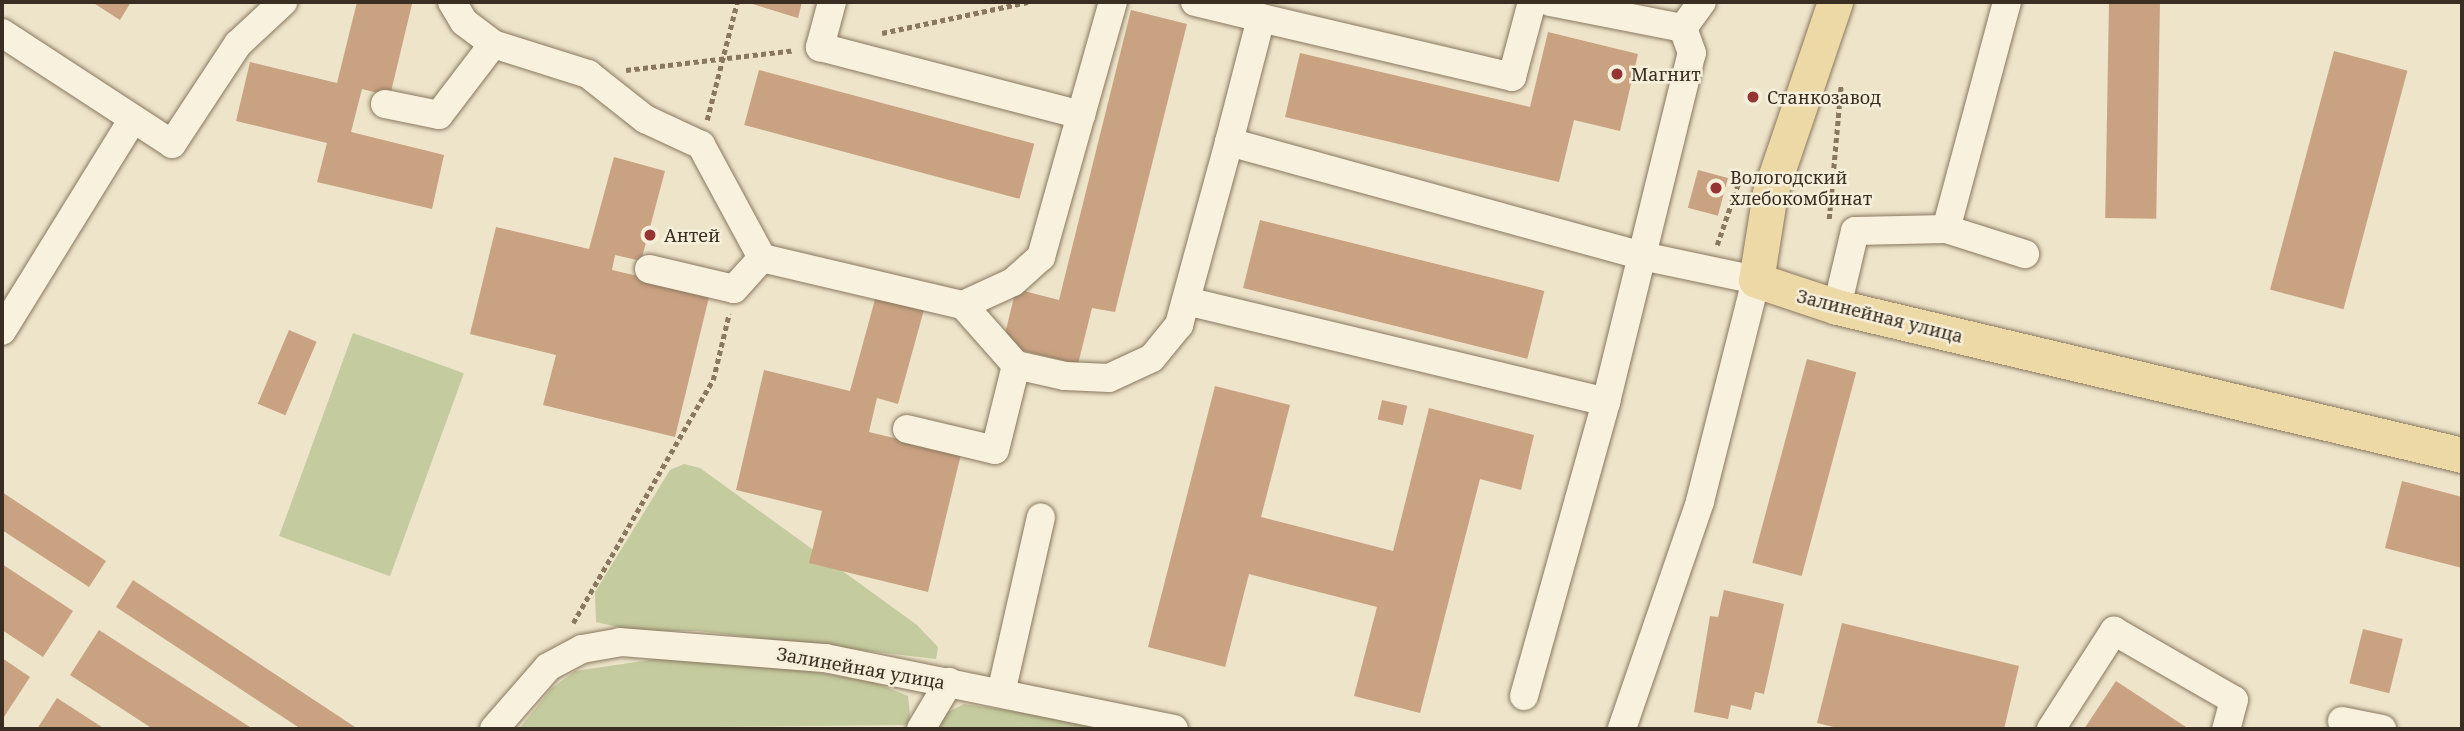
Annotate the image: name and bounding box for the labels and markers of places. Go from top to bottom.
place label: Магнит [1631,63,1701,85]
marker: Магнит [1609,66,1625,82]
place label: Станкозавод [1767,86,1881,108]
marker: Станкозавод [1745,89,1761,105]
place label: Вологодский хлебокомбинат [1730,167,1872,210]
marker: Вологодский хлебокомбинат [1708,180,1724,196]
place label: Антей [664,224,720,246]
marker: Антей [642,227,658,243]

